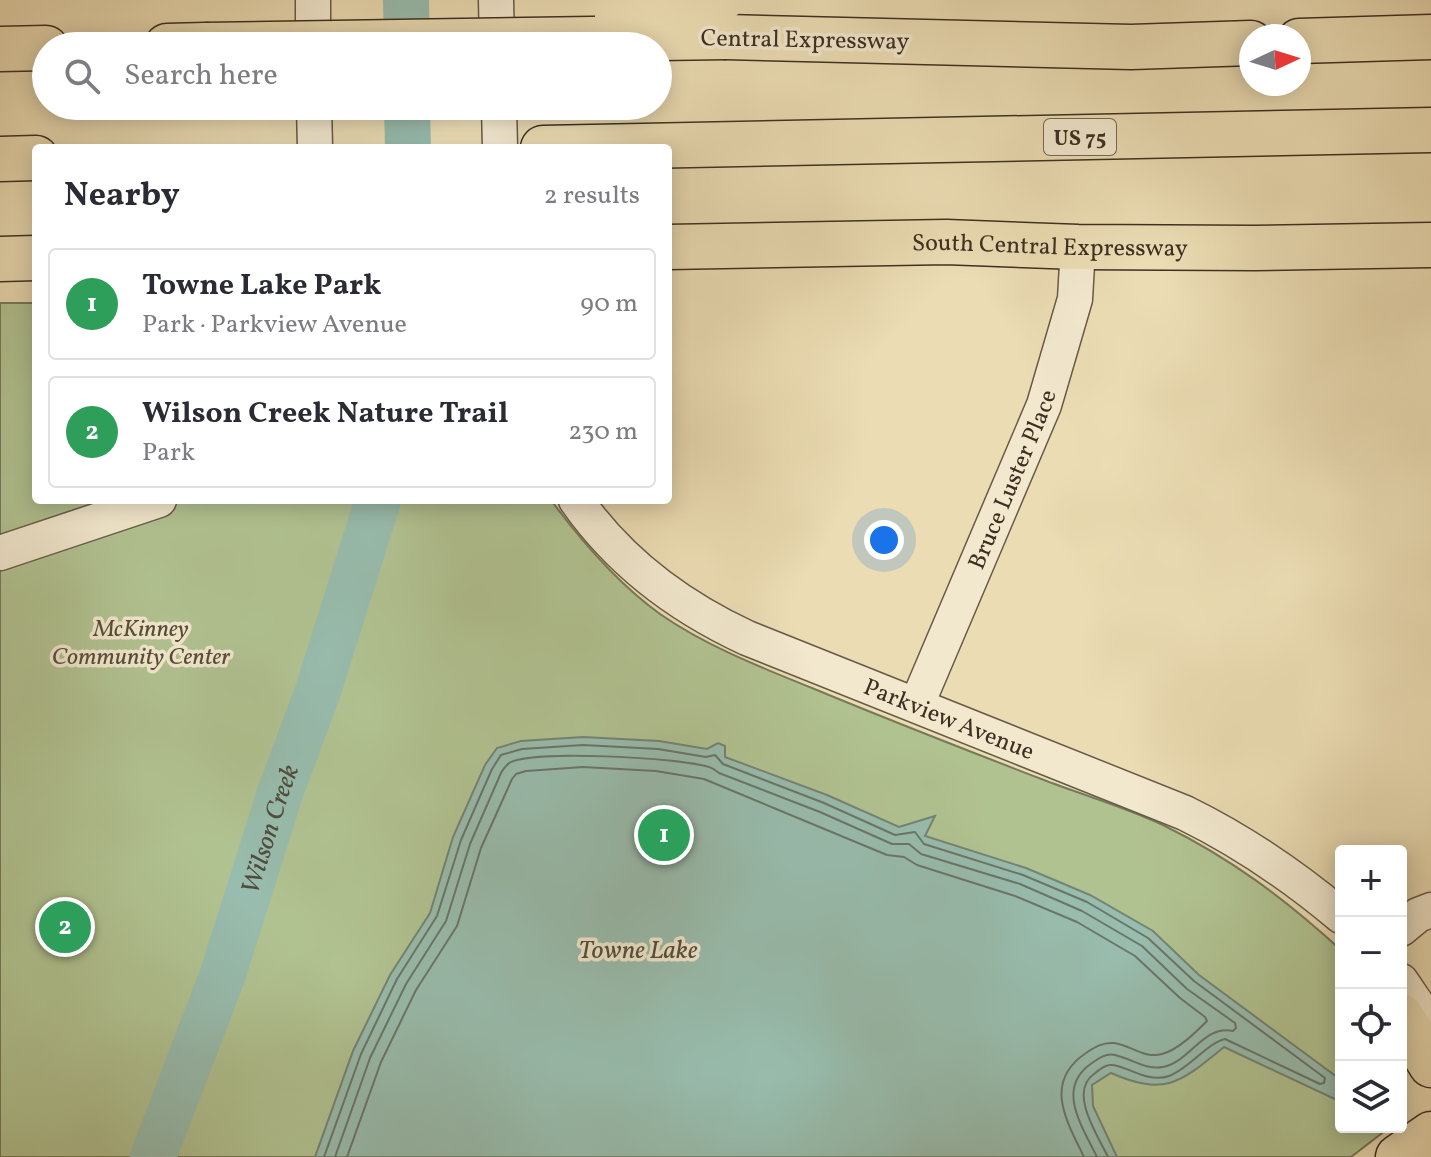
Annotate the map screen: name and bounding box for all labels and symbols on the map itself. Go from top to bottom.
street label: Central Expressway [700,22,910,60]
north arrow [1239,24,1311,96]
road number: US 75 [1044,119,1116,155]
street label: South Central Expressway [912,227,1188,267]
street label: Bruce Luster Place [961,386,1067,575]
your location [864,520,904,560]
park label: McKinney Community Center [52,613,231,675]
street label: Parkview Avenue [858,671,1039,770]
water label: Wilson Creek [233,760,309,899]
pin: 1 [638,805,690,865]
pin: 2 [39,897,91,957]
water label: Towne Lake [579,933,698,969]

